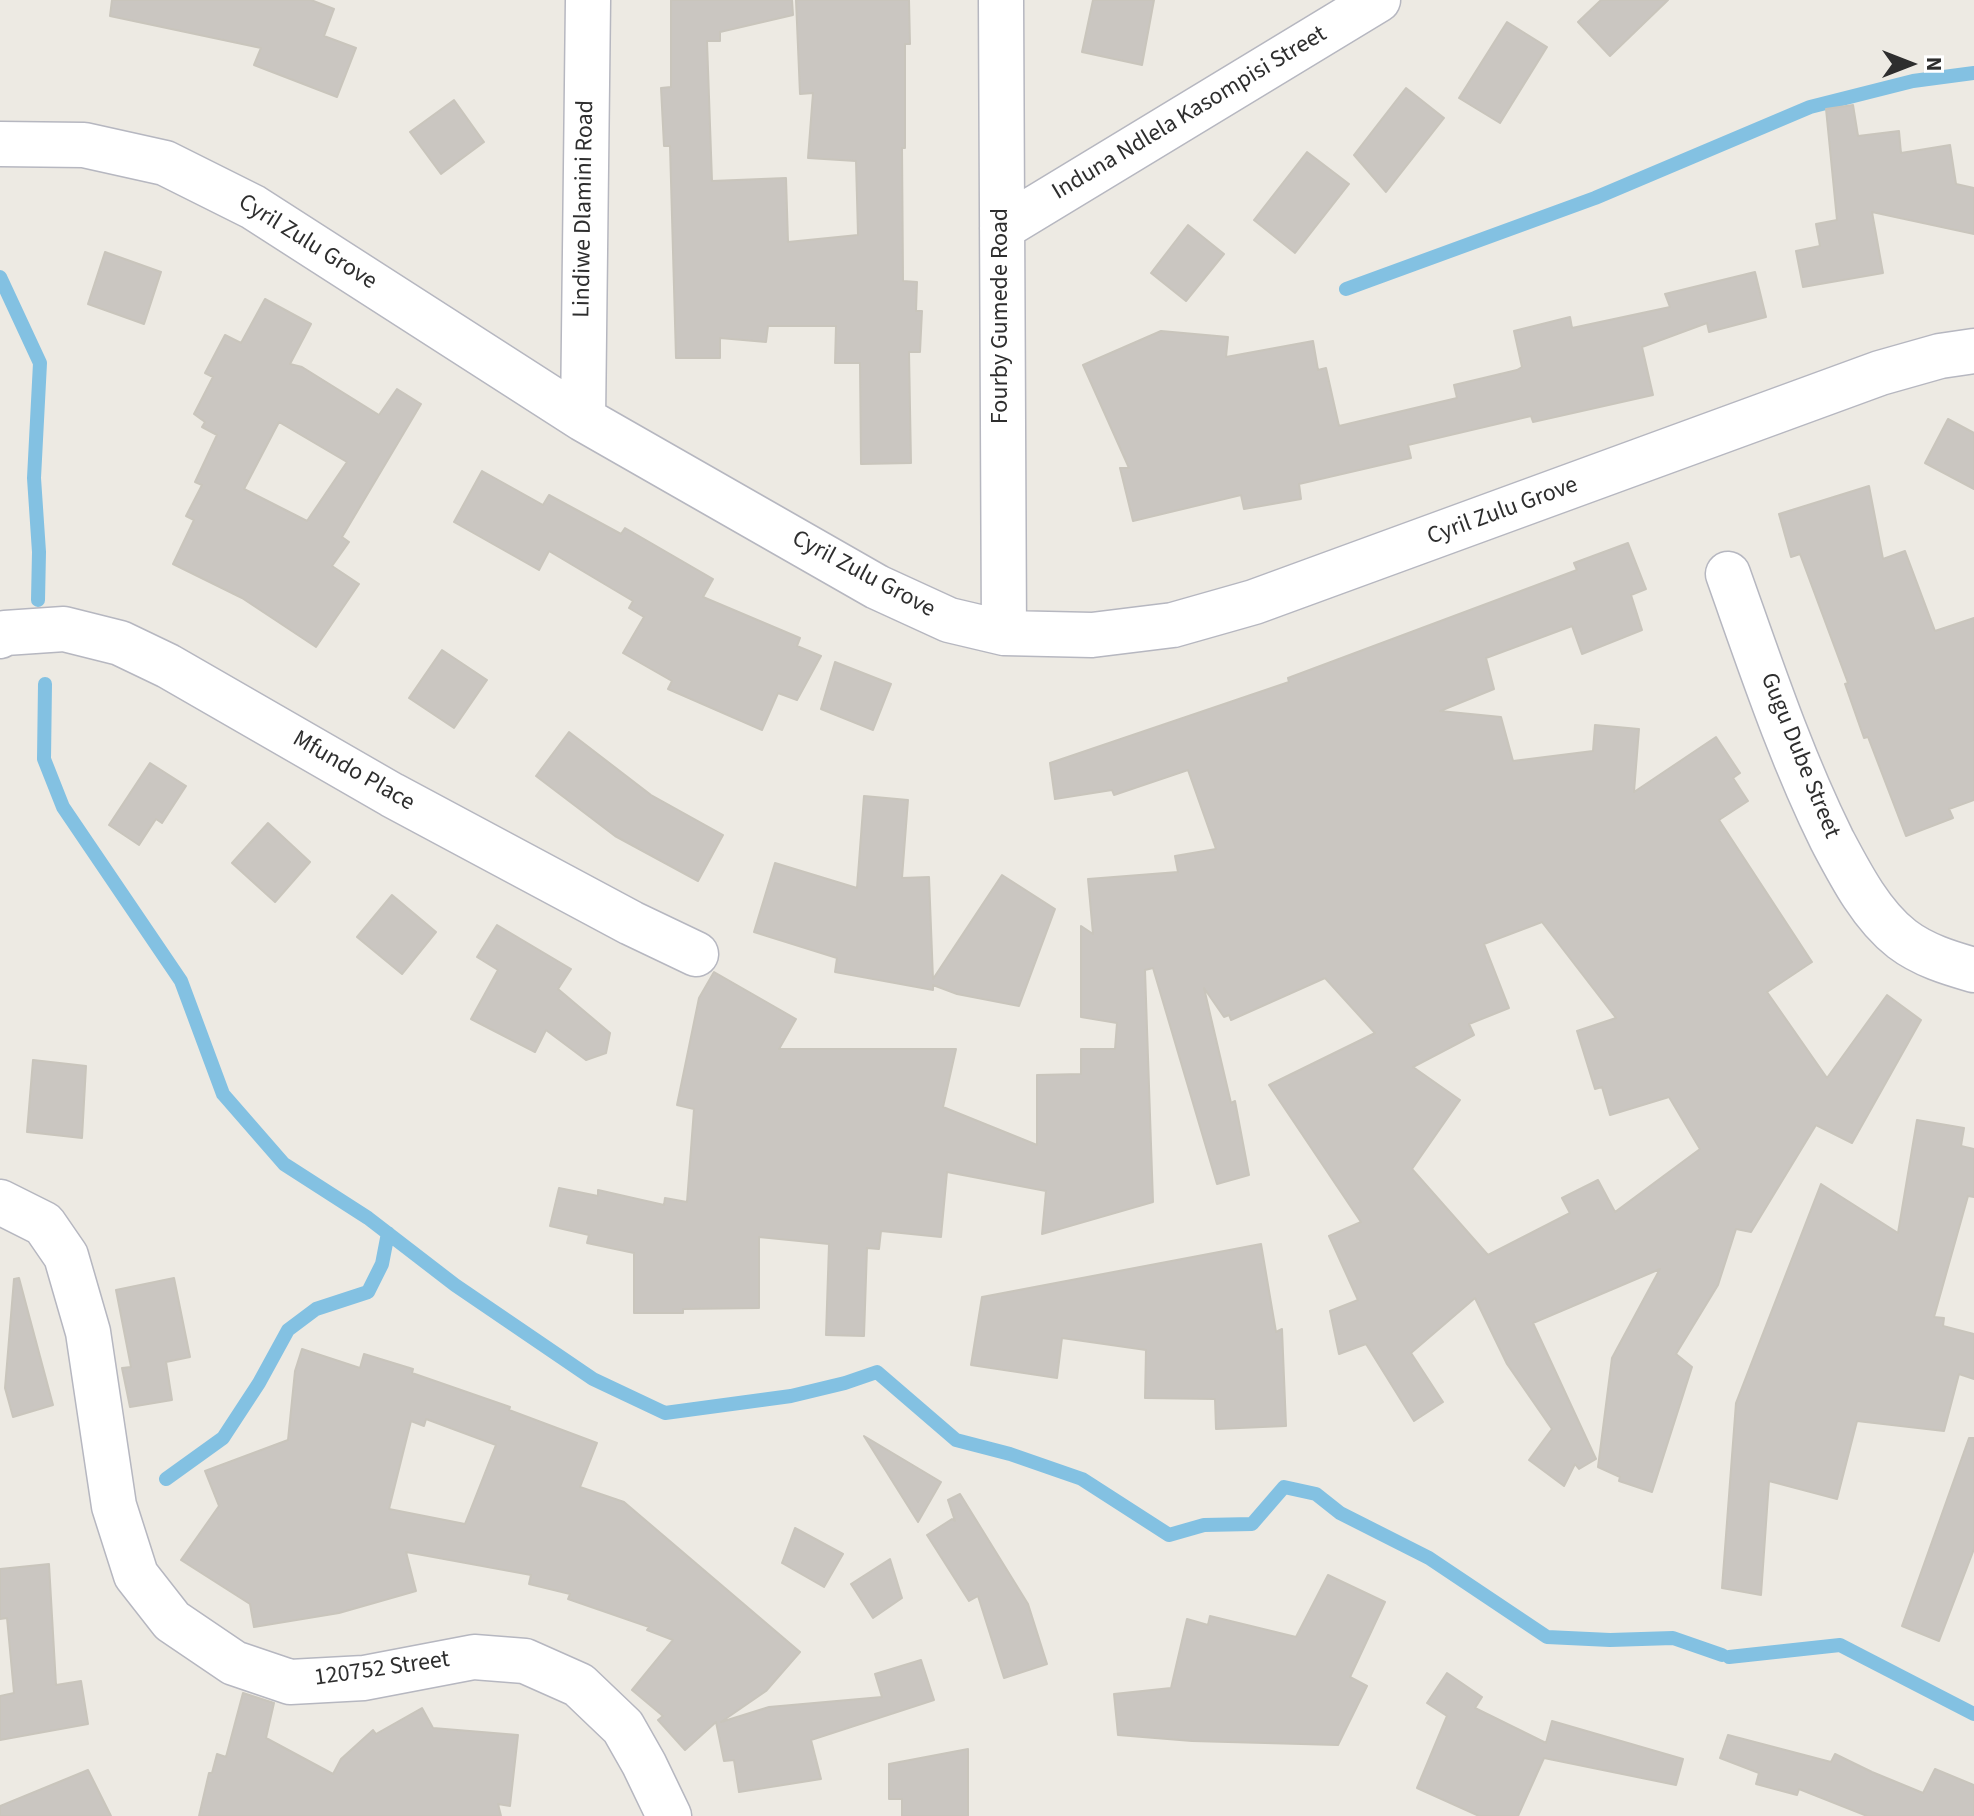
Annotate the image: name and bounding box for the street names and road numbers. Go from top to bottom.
street label: Induna Ndlela Kasompisi Street [1048,21,1332,207]
street label: Lindiwe Dlamini Road [569,100,601,318]
street label: Cyril Zulu Grove [232,189,382,297]
street label: Fourby Gumede Road [988,208,1016,424]
street label: Cyril Zulu Grove [1424,471,1582,553]
street label: Cyril Zulu Grove [786,525,940,625]
street label: Gugu Dube Street [1753,669,1845,843]
street label: Mfundo Place [287,726,419,818]
street label: 120752 Street [312,1646,452,1694]

